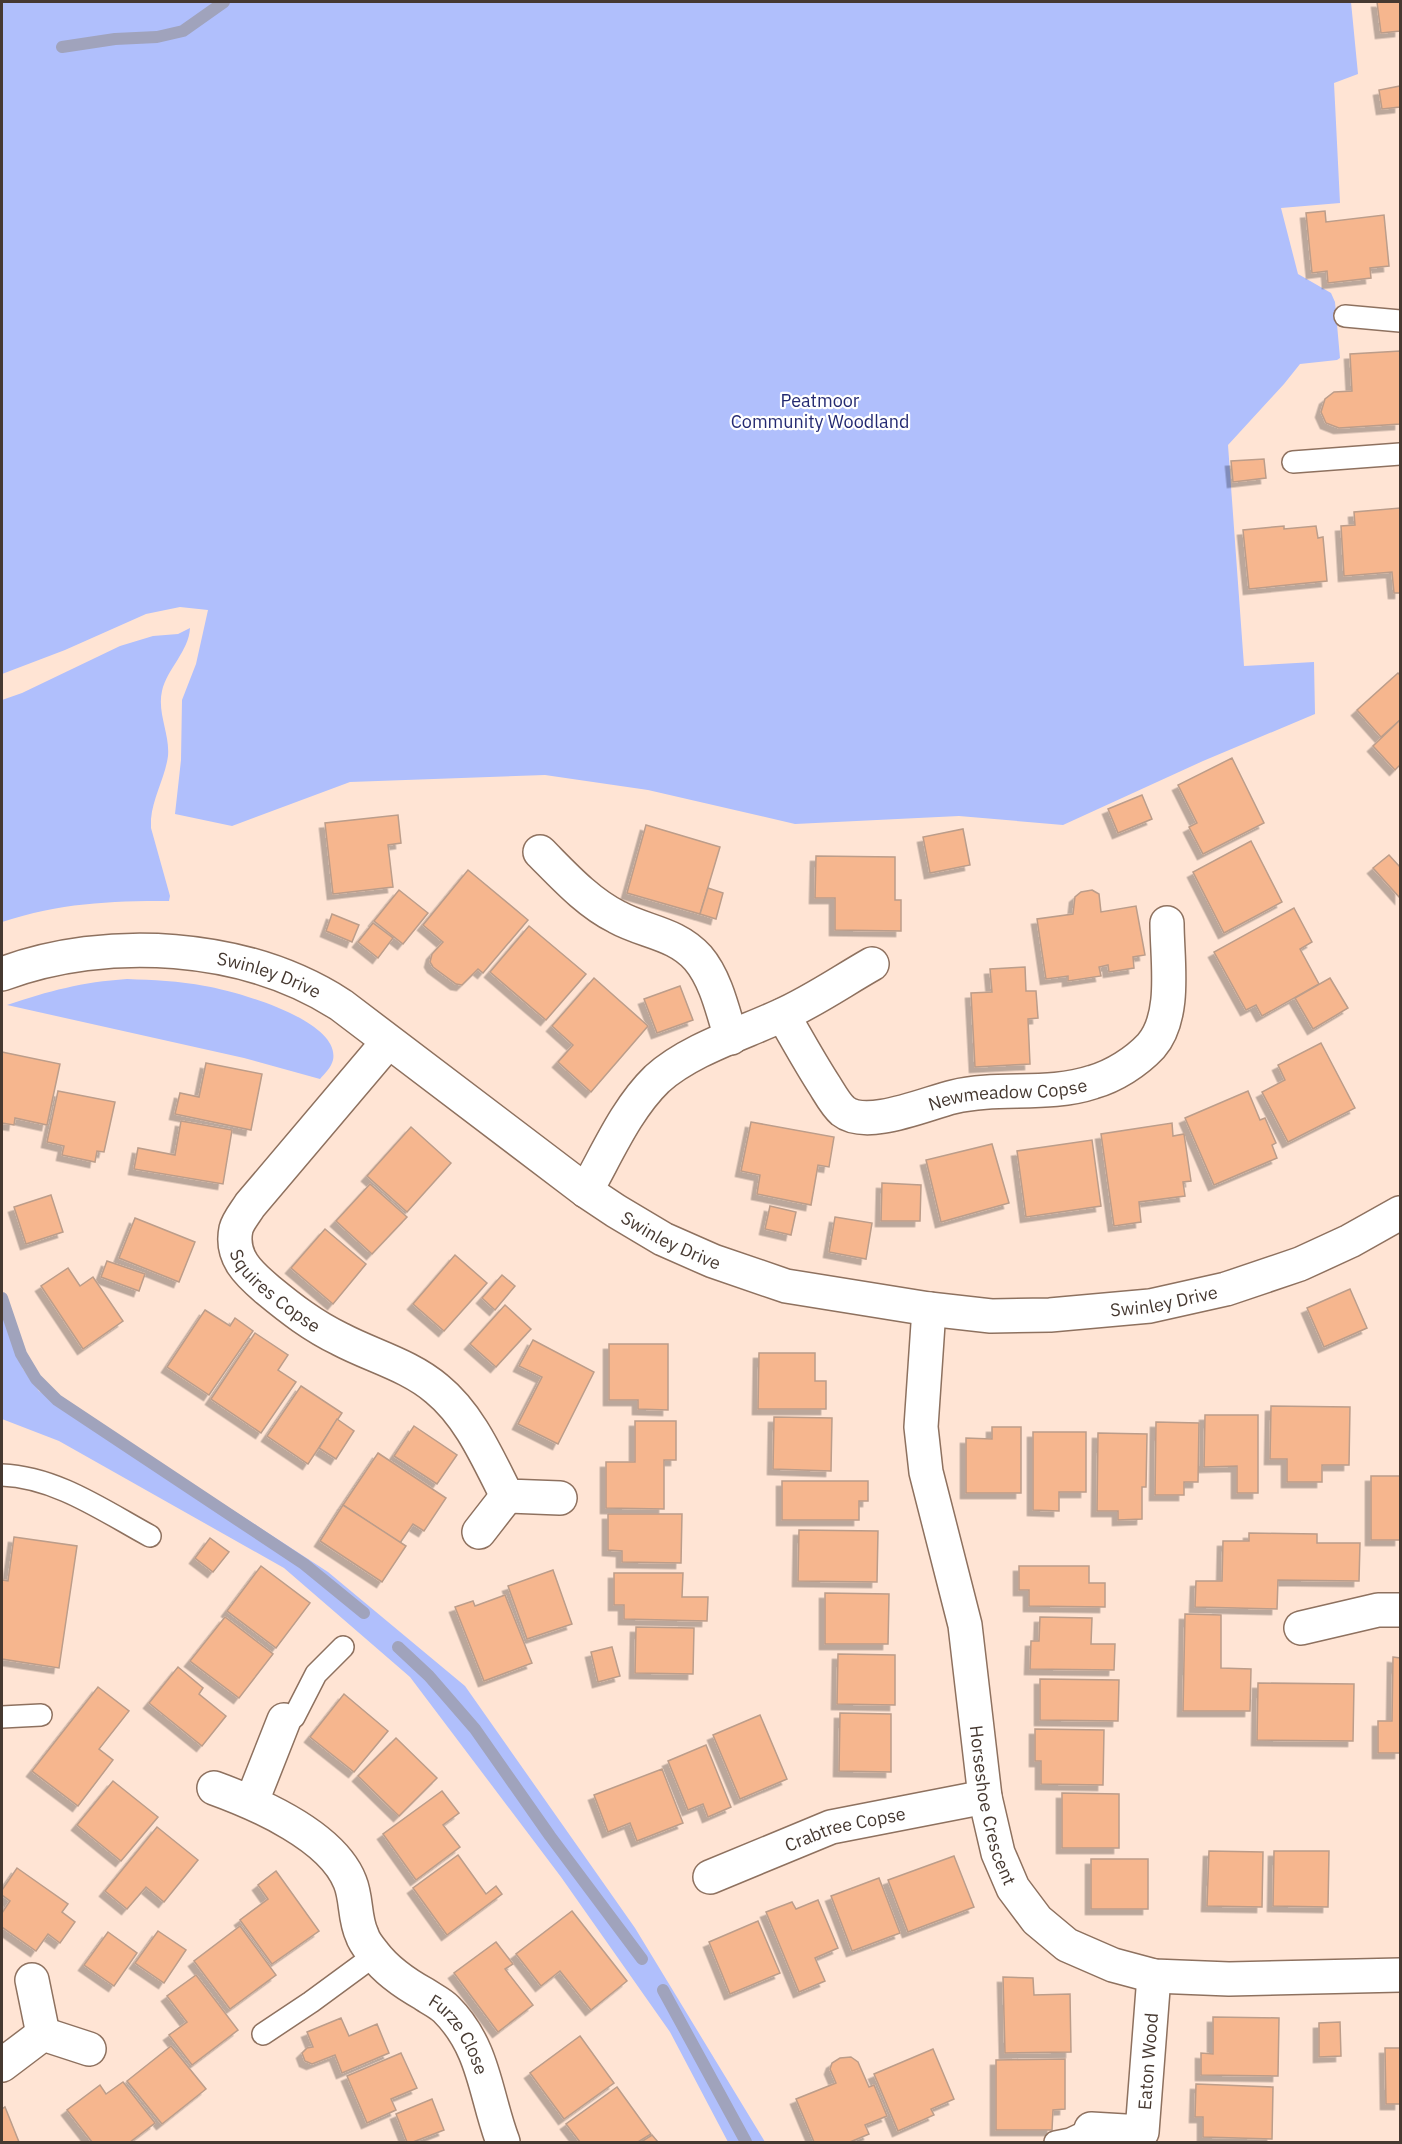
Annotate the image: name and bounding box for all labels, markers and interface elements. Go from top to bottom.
park label: Peatmoor Community Woodland [731,389,909,433]
street label: Swinley Drive [215,946,325,1003]
street label: Newmeadow Copse [925,1073,1090,1115]
street label: Swinley Drive [617,1205,724,1274]
street label: Squires Copse [225,1246,325,1337]
street label: Swinley Drive [1109,1280,1220,1321]
street label: Horseshoe Crescent [965,1724,1022,1888]
street label: Crabtree Copse [781,1801,907,1857]
street label: Furze Close [425,1989,494,2077]
street label: Eaton Wood [1132,2012,1163,2111]

